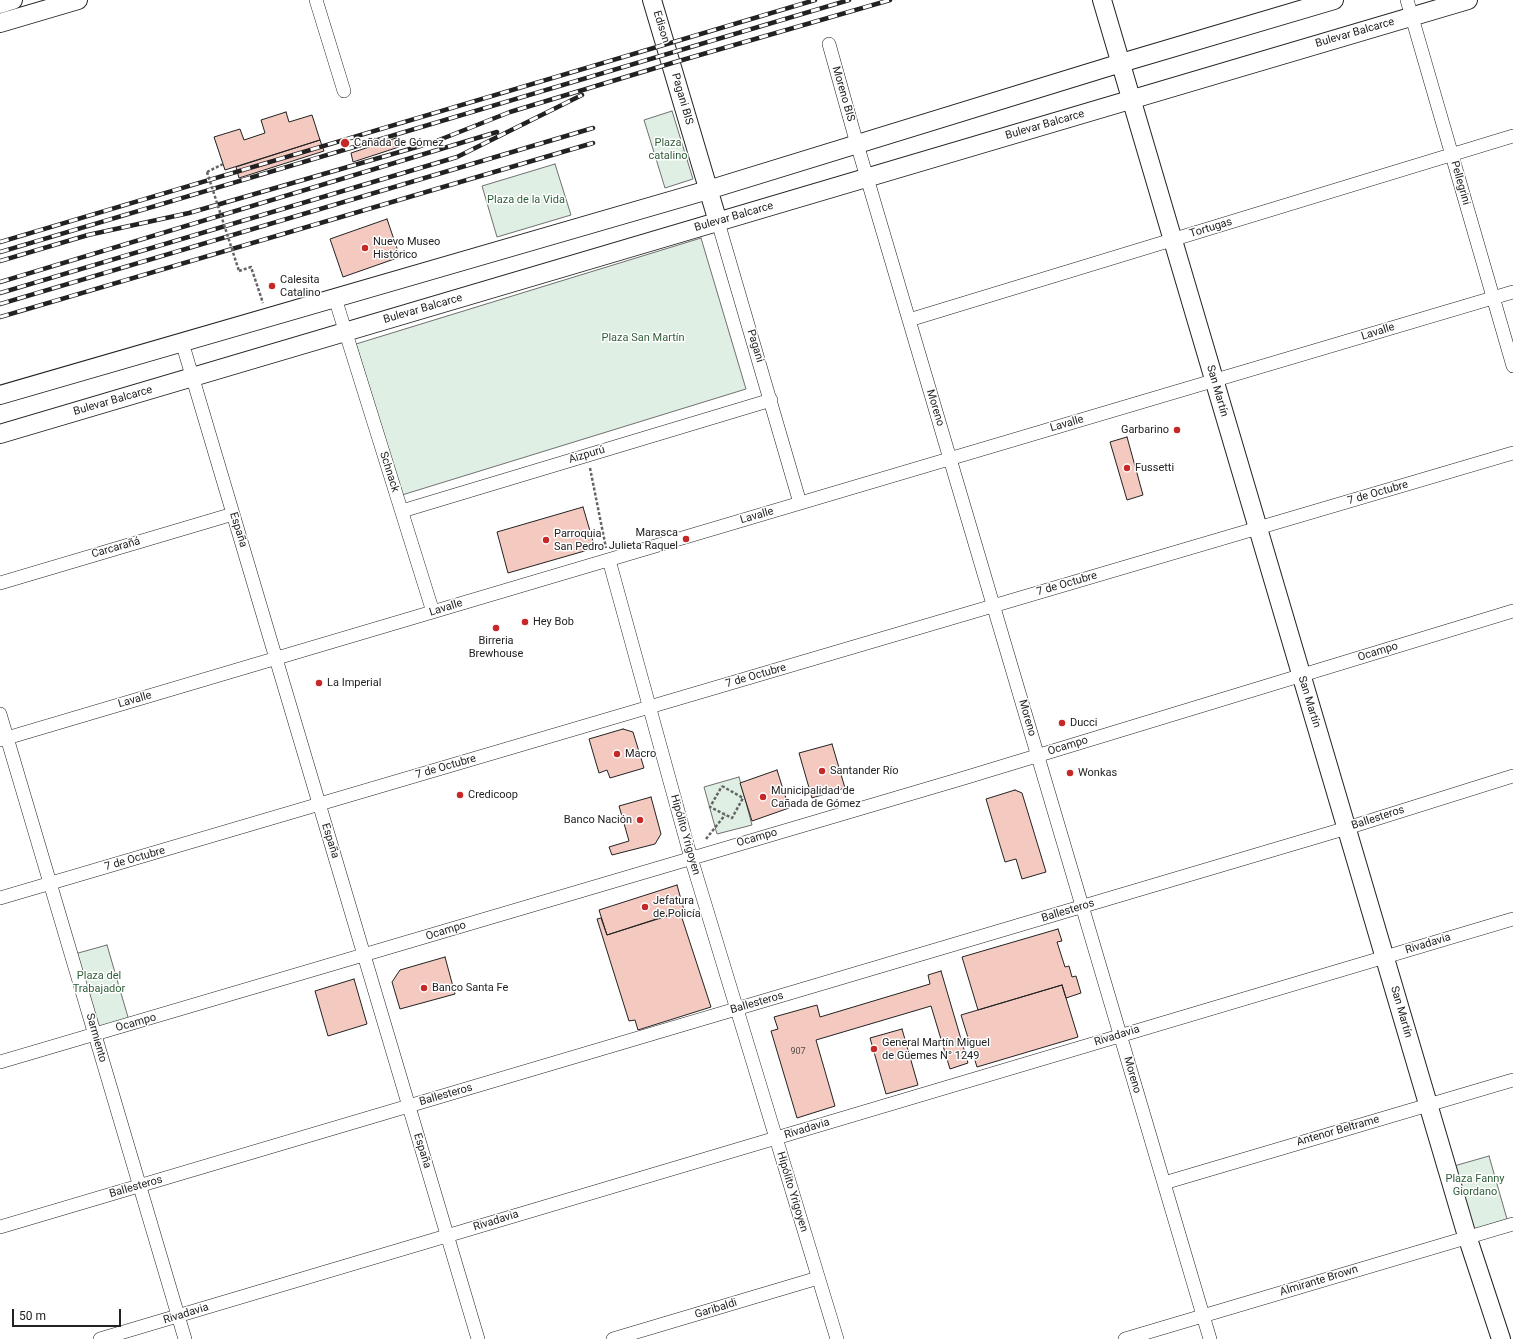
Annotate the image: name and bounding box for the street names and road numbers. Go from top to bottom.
street label: Edison [650,9,672,45]
street label: Bulevar Balcarce [1314,15,1396,51]
street label: Moreno BIS [829,65,857,123]
street label: Pagani BIS [668,72,696,126]
street label: Bulevar Balcarce [1004,107,1086,143]
street label: Pellegrini [1447,159,1473,207]
street label: Bulevar Balcarce [693,199,775,235]
street label: Tortugas [1188,215,1234,241]
street label: Bulevar Balcarce [382,291,464,327]
street label: Lavalle [1360,321,1396,343]
street label: Pagani [744,328,766,364]
street label: San Martín [1203,364,1231,418]
street label: Bulevar Balcarce [72,383,154,419]
street label: Moreno [923,388,947,428]
street label: Lavalle [1049,413,1085,435]
street label: Aizpurú [567,443,607,467]
street label: Schnack [376,450,402,494]
street label: 7 de Octubre [1346,478,1410,508]
street label: Lavalle [739,505,775,527]
street label: España [226,511,250,549]
street label: Carcarañá [90,535,142,561]
street label: 7 de Octubre [1035,569,1099,599]
street label: Lavalle [428,597,464,619]
street label: Ocampo [1356,640,1400,664]
street label: 7 de Octubre [724,661,788,691]
street label: San Martín [1295,675,1323,729]
street label: Lavalle [117,689,153,711]
street label: Moreno [1015,698,1039,738]
street label: Ocampo [1046,734,1090,758]
street label: 7 de Octubre [414,752,478,782]
street label: Hipólito Yrigoyen [667,793,703,877]
street label: Ballesteros [1350,803,1406,833]
street label: España [318,822,342,860]
street label: Ocampo [735,826,779,850]
street label: 7 de Octubre [103,844,167,874]
street label: Ballesteros [1040,897,1096,925]
street label: Ocampo [424,919,468,943]
street label: Rivadavia [1404,931,1452,957]
street label: San Martín [1387,985,1415,1039]
street label: Ballesteros [729,989,785,1017]
street label: Ocampo [114,1011,158,1035]
street label: Sarmiento [83,1012,109,1064]
street label: Rivadavia [1093,1023,1141,1049]
street label: Moreno [1120,1055,1144,1095]
street label: Ballesteros [418,1081,474,1109]
street label: Antenor Beltrame [1295,1113,1381,1149]
street label: Rivadavia [783,1116,831,1142]
street label: España [410,1132,434,1170]
street label: Hipólito Yrigoyen [774,1150,810,1234]
street label: Ballesteros [108,1173,164,1201]
street label: Rivadavia [472,1208,520,1234]
street label: Almirante Brown [1278,1263,1360,1299]
street label: Garibaldi [693,1296,739,1322]
street label: Rivadavia [162,1301,210,1327]

